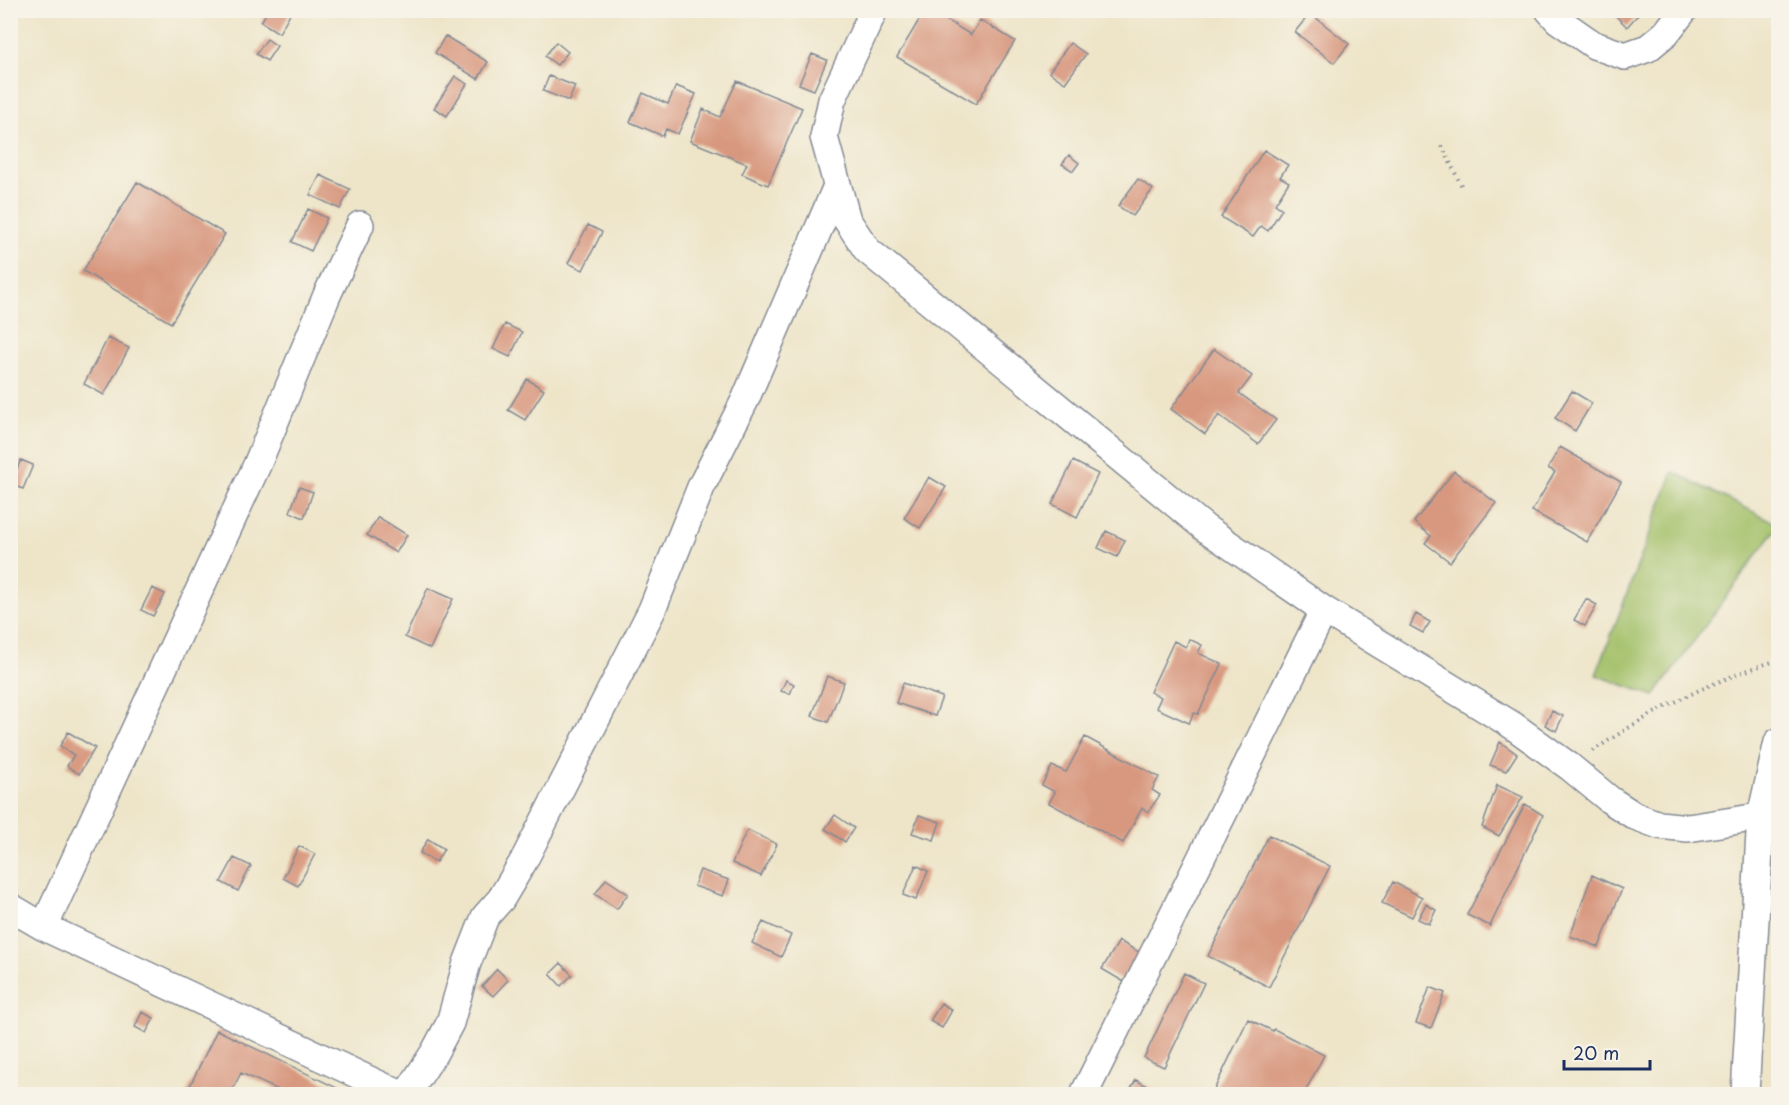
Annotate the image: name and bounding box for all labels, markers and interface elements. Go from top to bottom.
scale bar [1564,1033,1650,1071]
text: 20 m [1573,1039,1619,1066]

